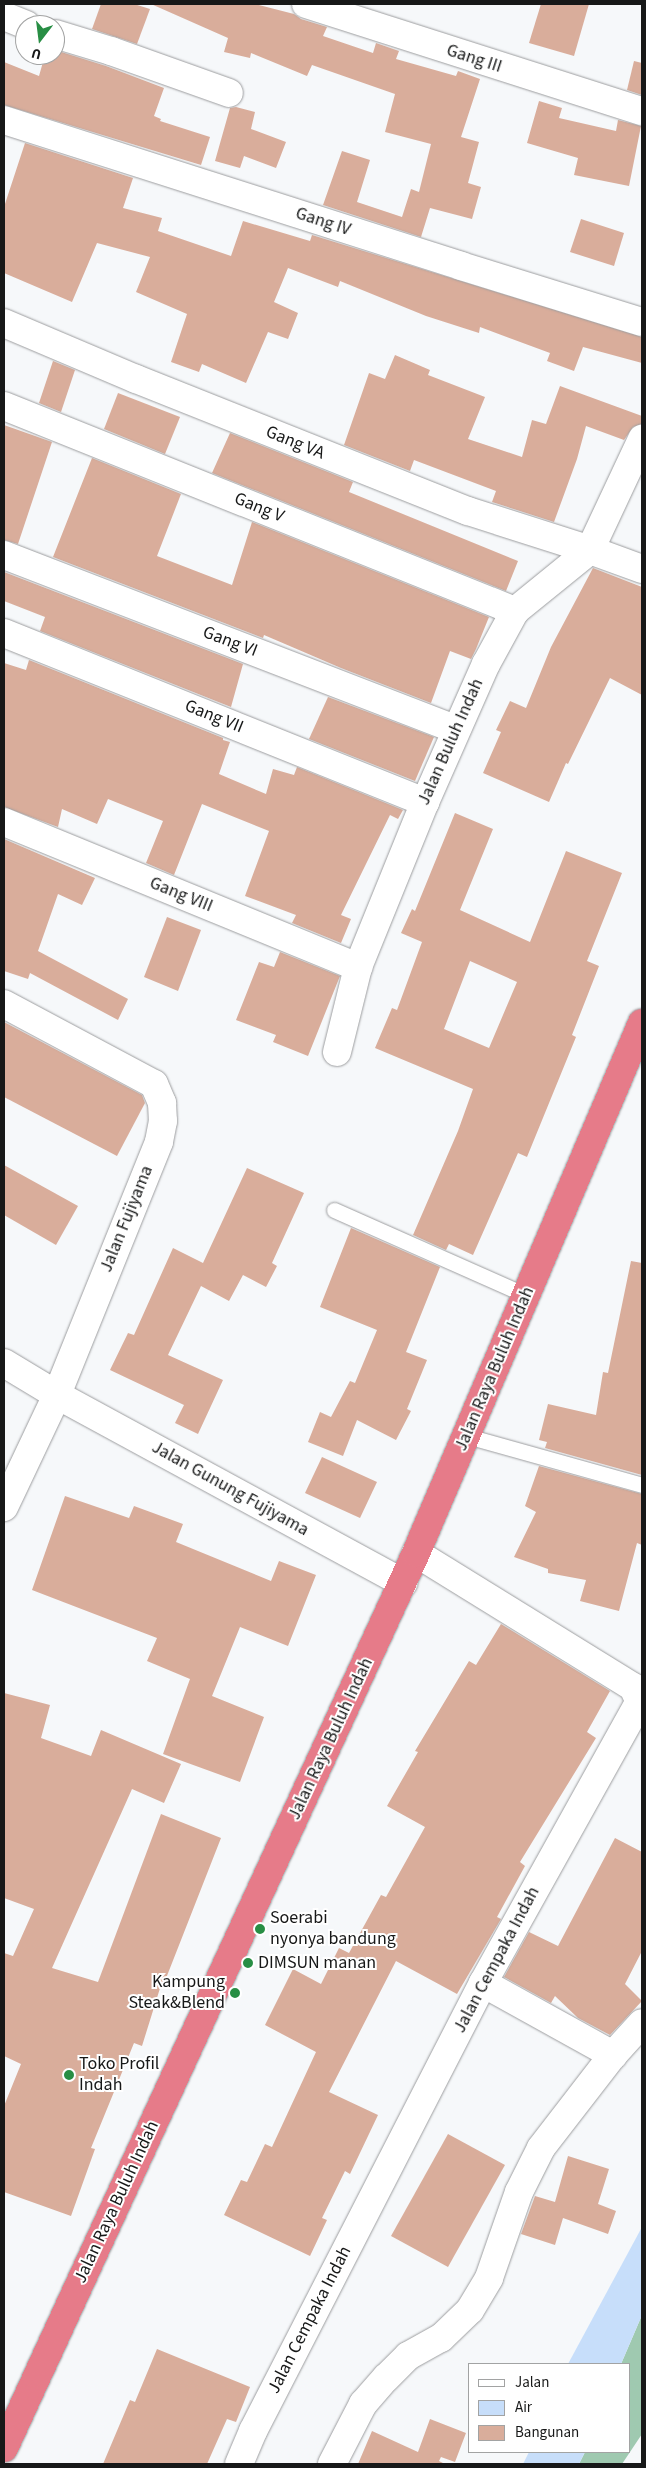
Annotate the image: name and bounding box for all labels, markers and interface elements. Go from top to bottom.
north arrow [15,15,65,65]
street label: Gang III [444,40,504,78]
text: U [29,43,43,64]
street label: Gang IV [293,203,353,241]
street label: Gang VA [262,421,328,465]
street label: Gang V [231,488,287,528]
street label: Gang VI [200,622,260,662]
street label: Jalan Buluh Indah [413,675,489,809]
street label: Gang VII [181,695,247,739]
street label: Gang VIII [146,873,216,917]
street label: Jalan Fujiyama [96,1162,158,1276]
street label: Jalan Raya Buluh Indah [451,1284,539,1454]
street label: Jalan Gunung Fujiyama [148,1437,312,1541]
street label: Jalan Raya Buluh Indah [284,1655,378,1823]
street label: Jalan Cempaka Indah [449,1883,545,2037]
place label: Soerabi nyonya bandung [270,1908,396,1950]
marker: Soerabi nyonya bandung [254,1923,266,1935]
place label: DIMSUN manan [258,1952,376,1974]
marker: DIMSUN manan [242,1957,254,1969]
place label: Kampung Steak&Blend [128,1972,225,2015]
marker: Kampung Steak&Blend [229,1987,241,1999]
place label: Toko Profil Indah [79,2054,159,2096]
marker: Toko Profil Indah [63,2069,75,2081]
street label: Jalan Raya Buluh Indah [70,2118,164,2286]
street label: Jalan Cempaka Indah [263,2243,357,2397]
legend [468,2363,631,2453]
text: Jalan [515,2372,549,2393]
text: Air [515,2397,532,2418]
text: Bangunan [515,2422,579,2443]

